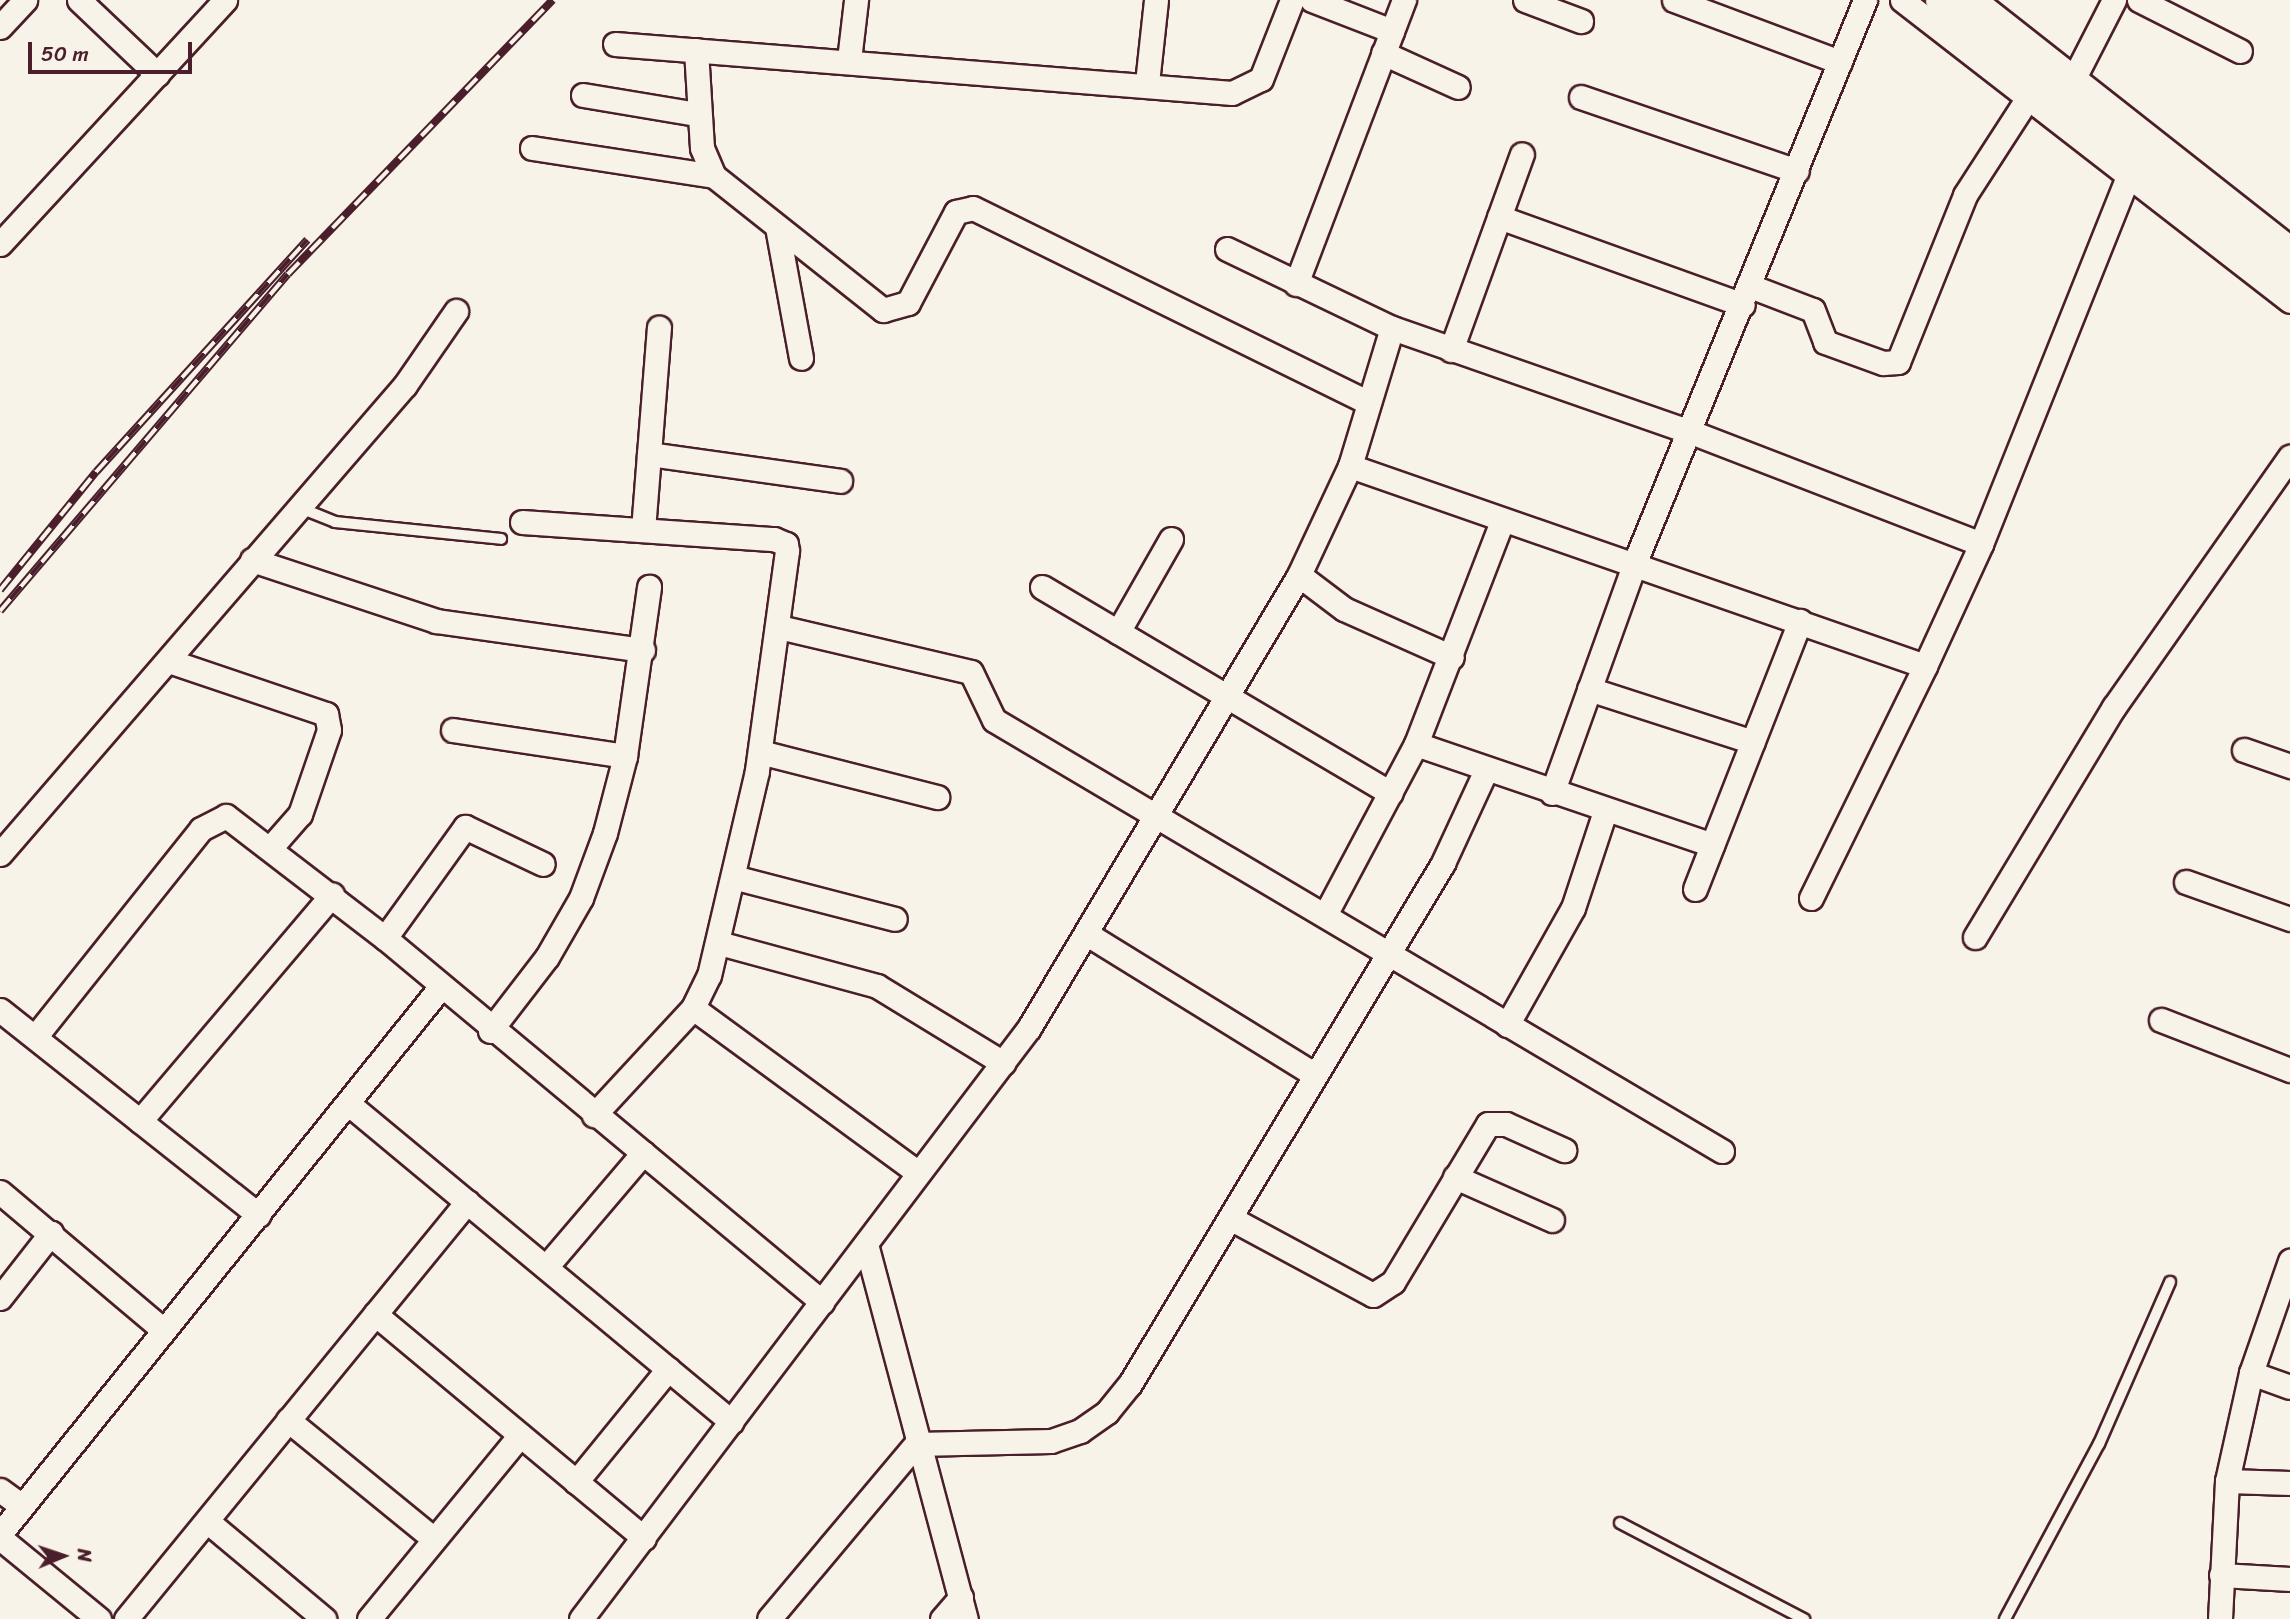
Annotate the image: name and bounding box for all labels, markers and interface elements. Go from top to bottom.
scale bar [32,28,196,72]
text: 50 m [41,35,89,73]
north arrow [28,1521,98,1591]
text: N [68,1548,101,1562]

